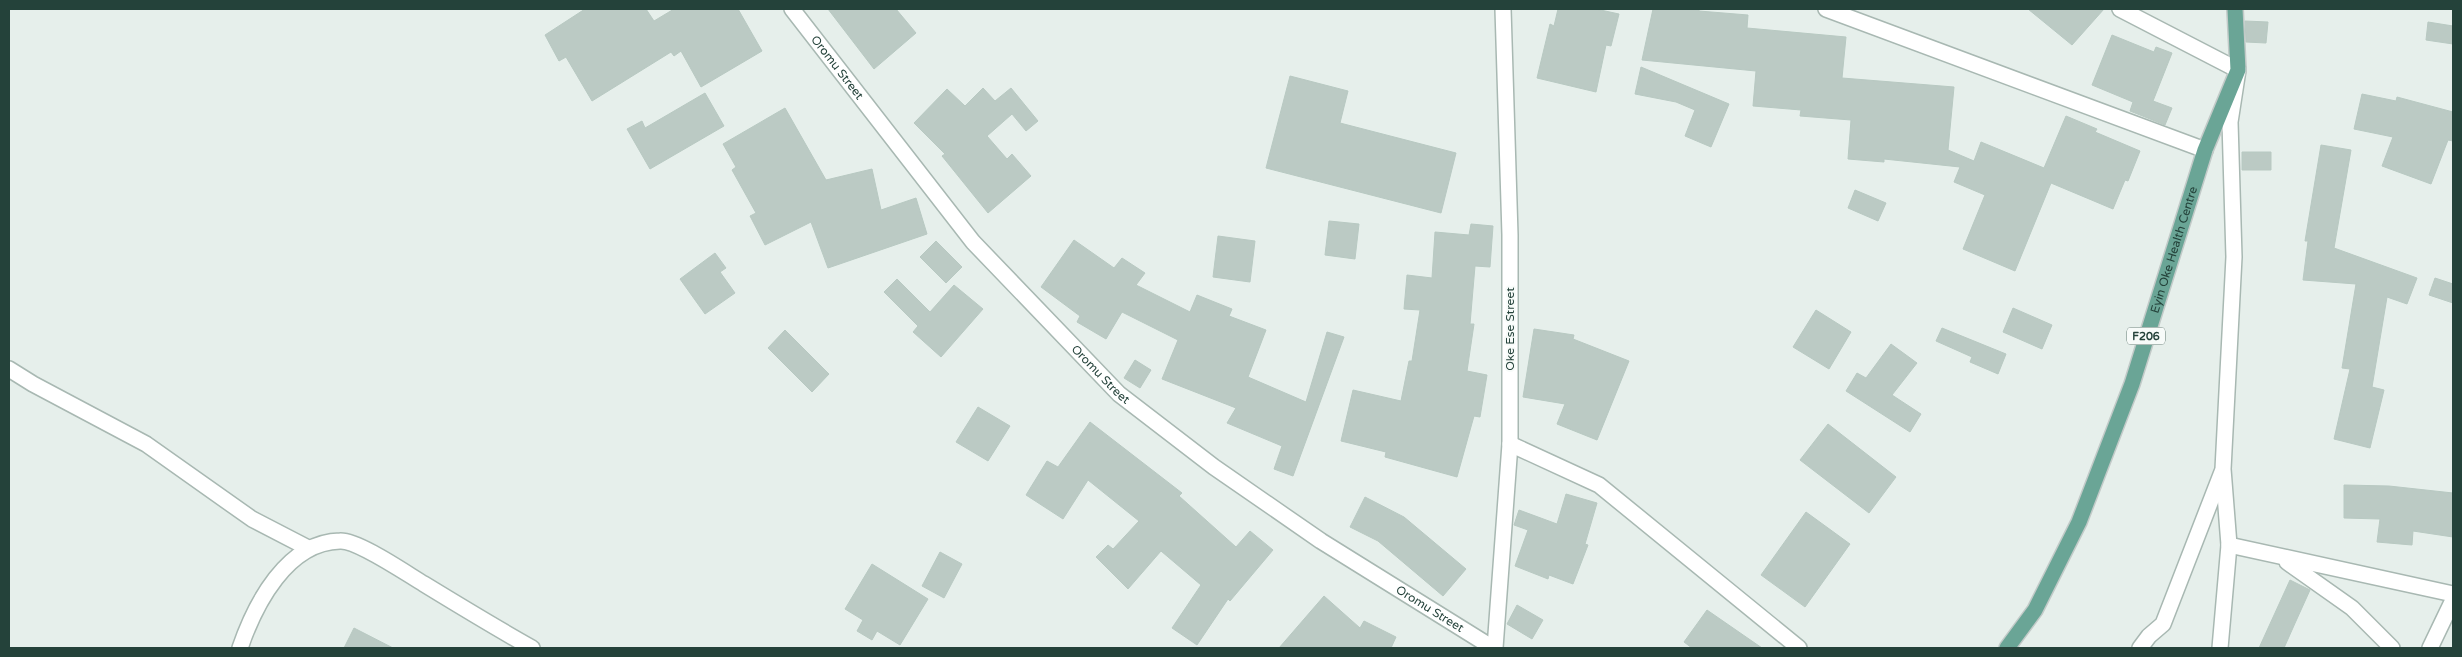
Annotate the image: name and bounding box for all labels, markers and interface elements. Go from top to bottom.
street label: Oromu Street [808,33,867,103]
street label: Eyin Oke Health Centre [2148,185,2200,315]
street label: Oke Ese Street [1503,287,1517,371]
road number: F206 [2127,328,2165,344]
street label: Oromu Street [1069,342,1133,407]
street label: Oromu Street [1393,582,1467,635]

